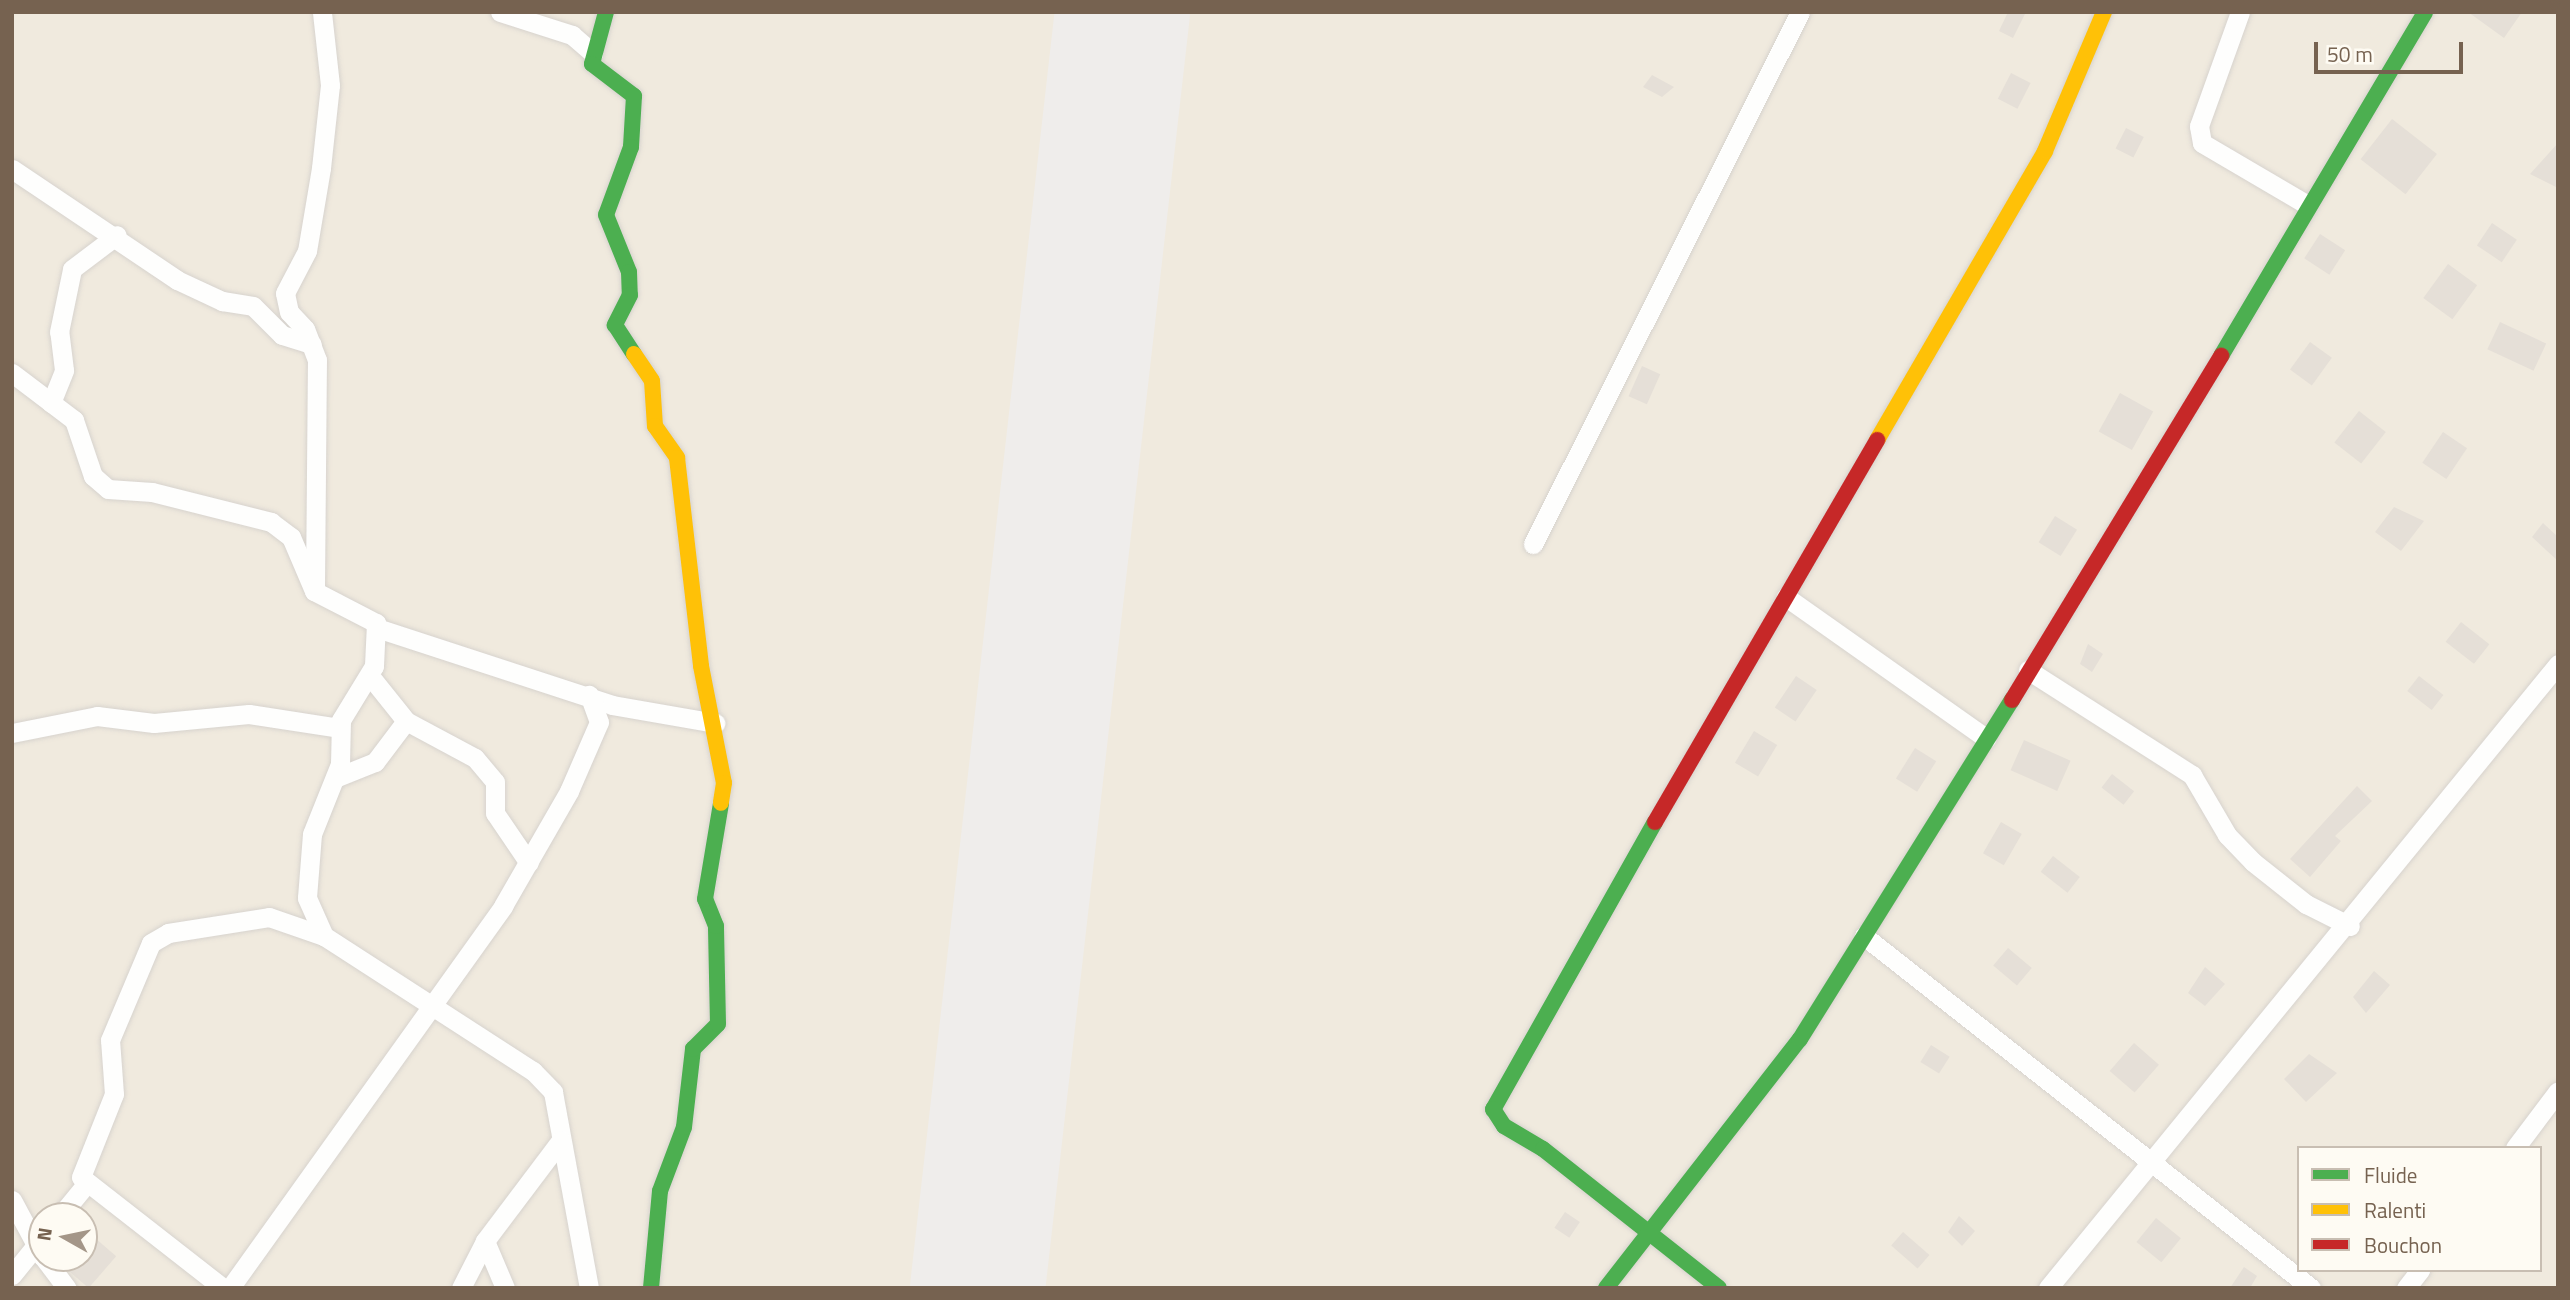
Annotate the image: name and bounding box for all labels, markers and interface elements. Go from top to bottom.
scale bar [2318,28,2467,72]
text: 50 m [2327,38,2373,70]
legend [2297,1146,2542,1272]
text: Fluide [2364,1159,2417,1191]
text: Ralenti [2364,1194,2426,1226]
north arrow [28,1202,98,1272]
text: N [28,1225,59,1243]
text: Bouchon [2364,1229,2442,1261]

